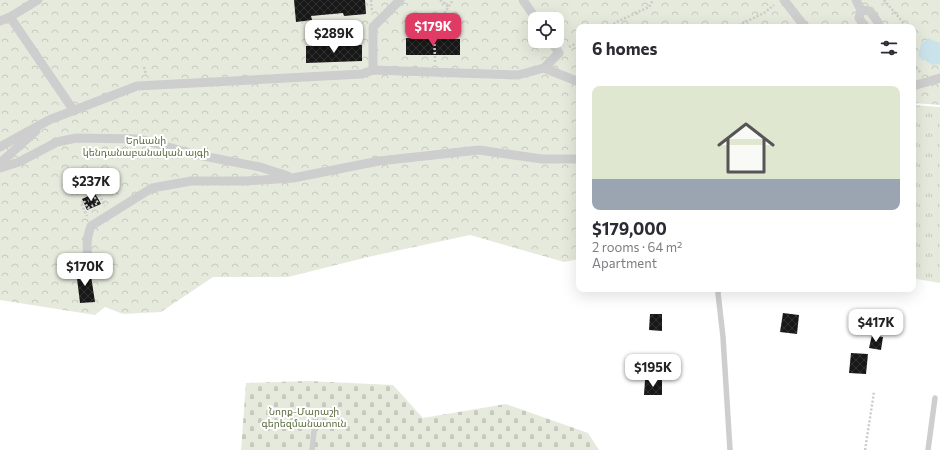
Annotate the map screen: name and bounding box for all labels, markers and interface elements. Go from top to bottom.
map controls [528,12,564,48]
button: locate [528,12,564,48]
pin: $179K [405,13,461,47]
text: $179K [414,18,452,34]
pin: $289K [306,20,362,54]
text: $289K [314,25,354,41]
icon: filters [878,37,900,59]
text: 6 homes [592,38,657,59]
icon: home [710,112,782,184]
park label: Երևանի կենդանաբանական այգի [83,134,209,158]
pin: $237K [63,168,119,202]
text: $237K [72,173,110,189]
text: $179,000 [592,218,667,239]
text: 2 rooms · 64 m² [592,239,682,255]
pin: $170K [57,253,113,287]
text: Apartment [592,255,657,271]
text: $170K [66,258,104,274]
pin: $417K [848,309,904,343]
text: $417K [857,314,895,330]
pin: $195K [625,354,681,388]
text: $195K [634,359,672,375]
park label: Նորք-Մարաշի գերեզմանատուն [261,405,347,429]

